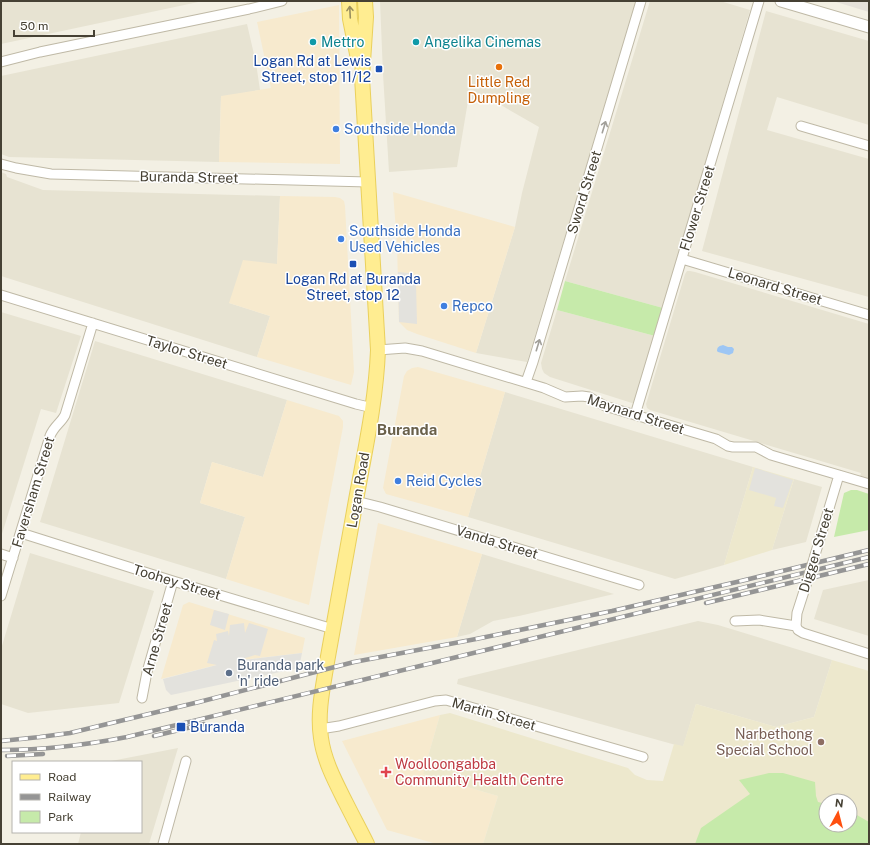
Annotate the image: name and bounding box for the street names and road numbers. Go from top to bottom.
street label: Sword Street [564,148,604,236]
street label: Flower Street [676,163,718,253]
street label: Buranda Street [139,168,239,186]
street label: Leonard Street [726,264,824,308]
street label: Taylor Street [144,332,230,372]
street label: Maynard Street [585,391,687,437]
street label: Faversham Street [9,435,57,549]
street label: Logan Road [343,451,373,529]
street label: Digger Street [796,506,836,594]
street label: Vanda Street [454,522,540,562]
street label: Toohey Street [131,561,223,603]
street label: Arne Street [139,600,175,678]
street label: Martin Street [450,694,538,734]

